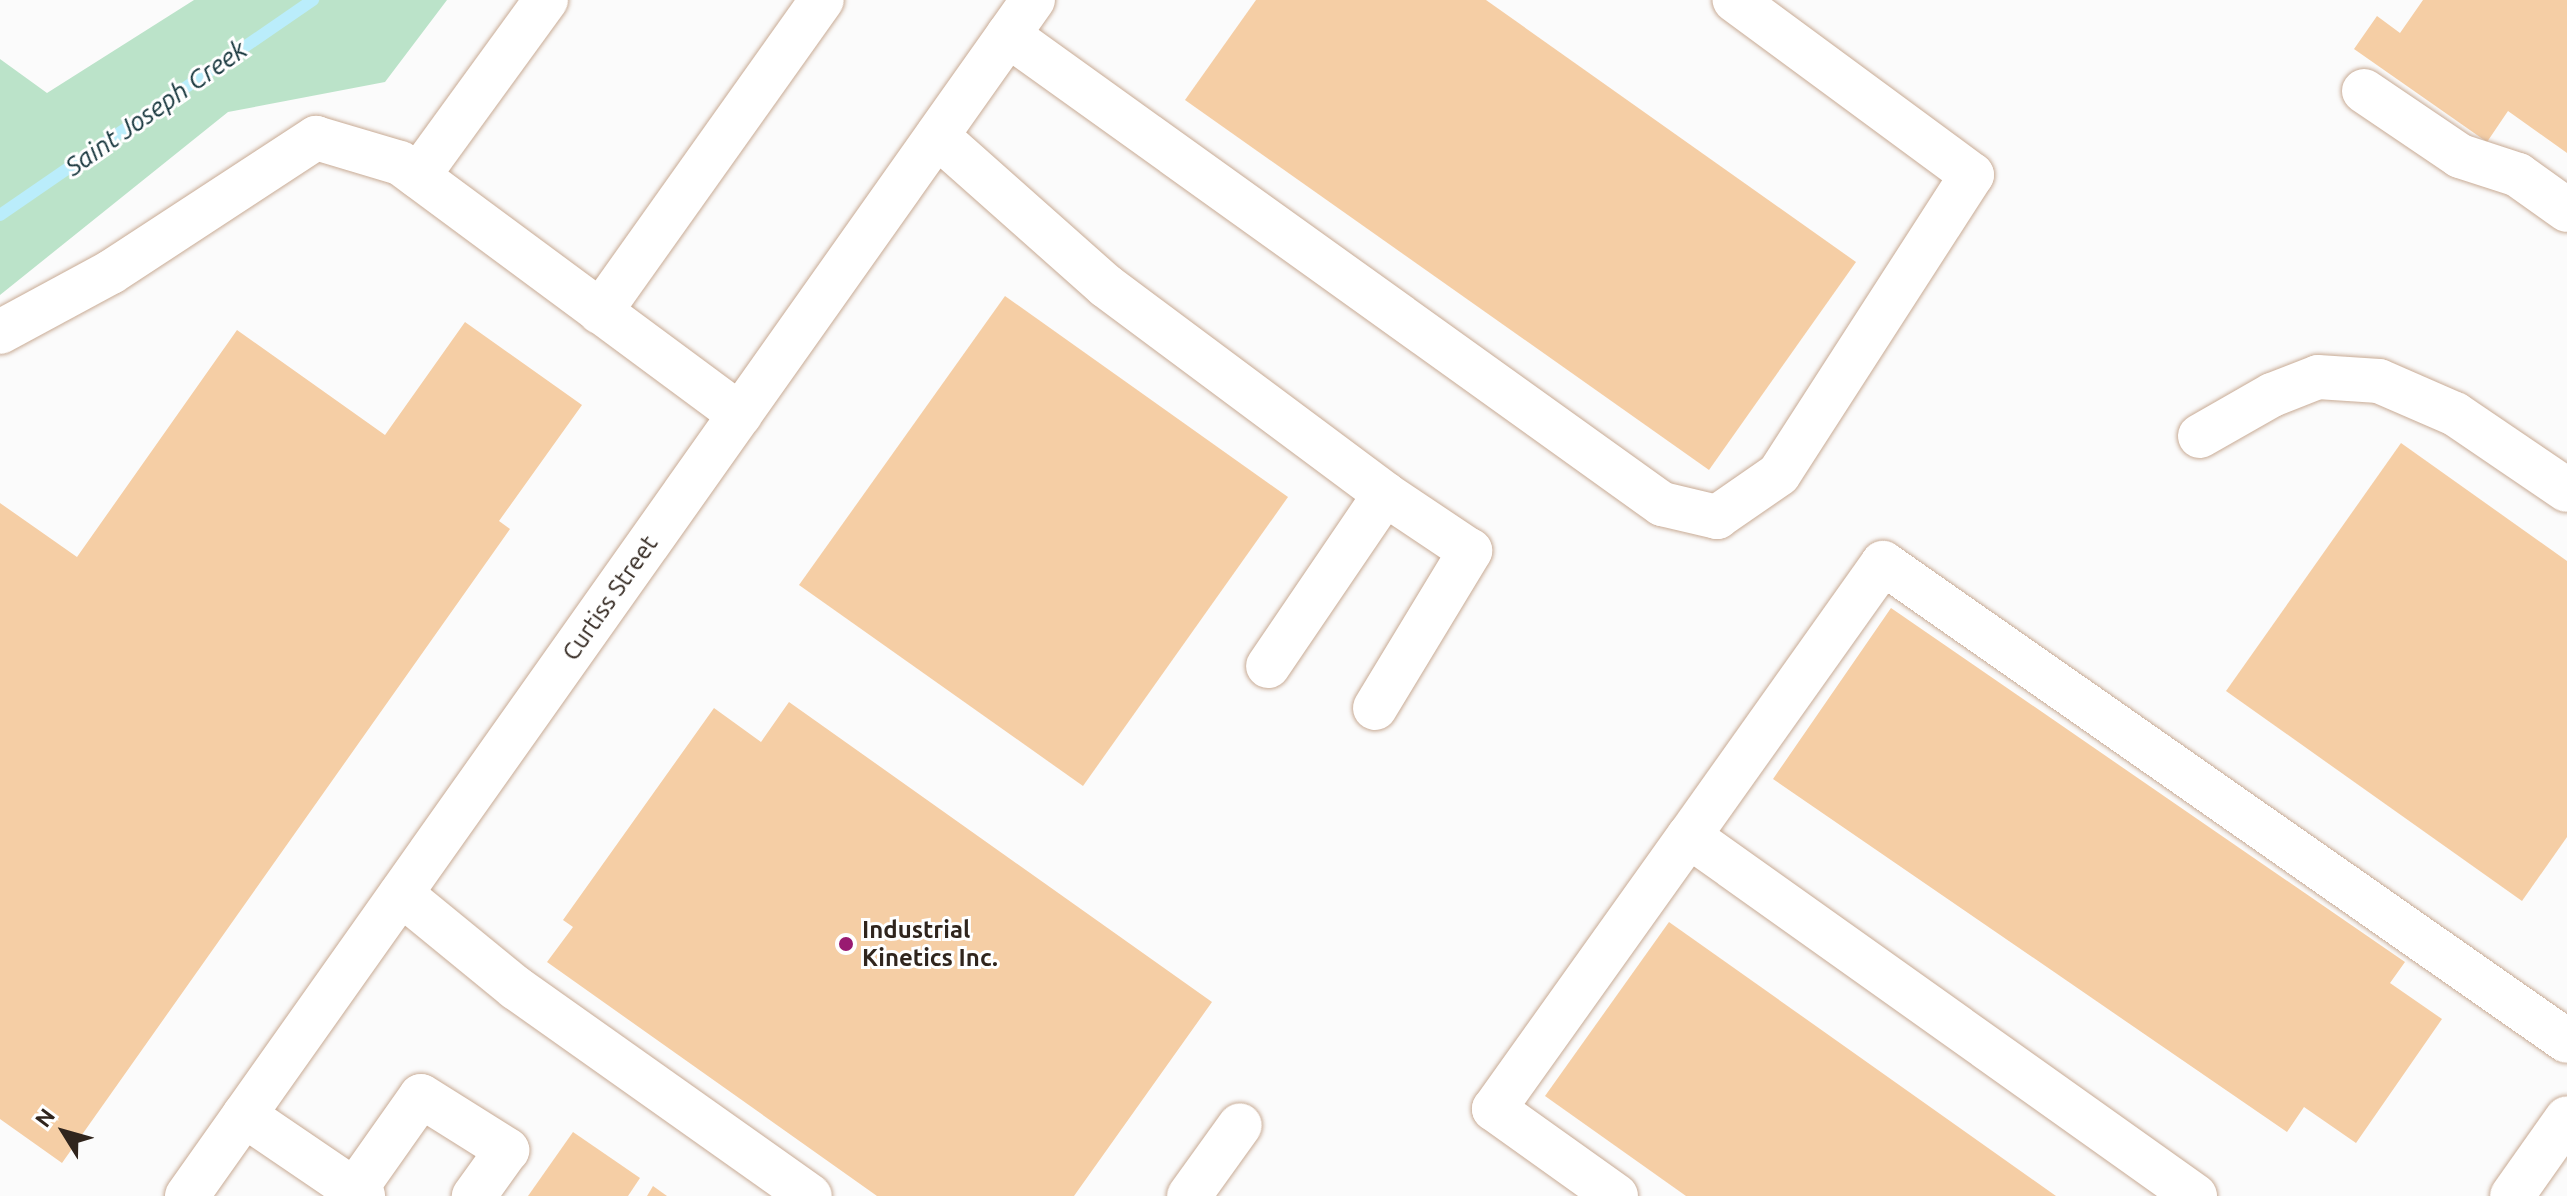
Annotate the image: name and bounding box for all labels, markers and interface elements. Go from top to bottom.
water label: Saint Joseph Creek [59,34,253,182]
street label: Curtiss Street [556,530,664,666]
place label: Industrial Kinetics Inc. [862,916,998,972]
marker: Industrial Kinetics Inc. [837,935,855,953]
north arrow [24,1092,104,1172]
text: N [30,1103,59,1131]

